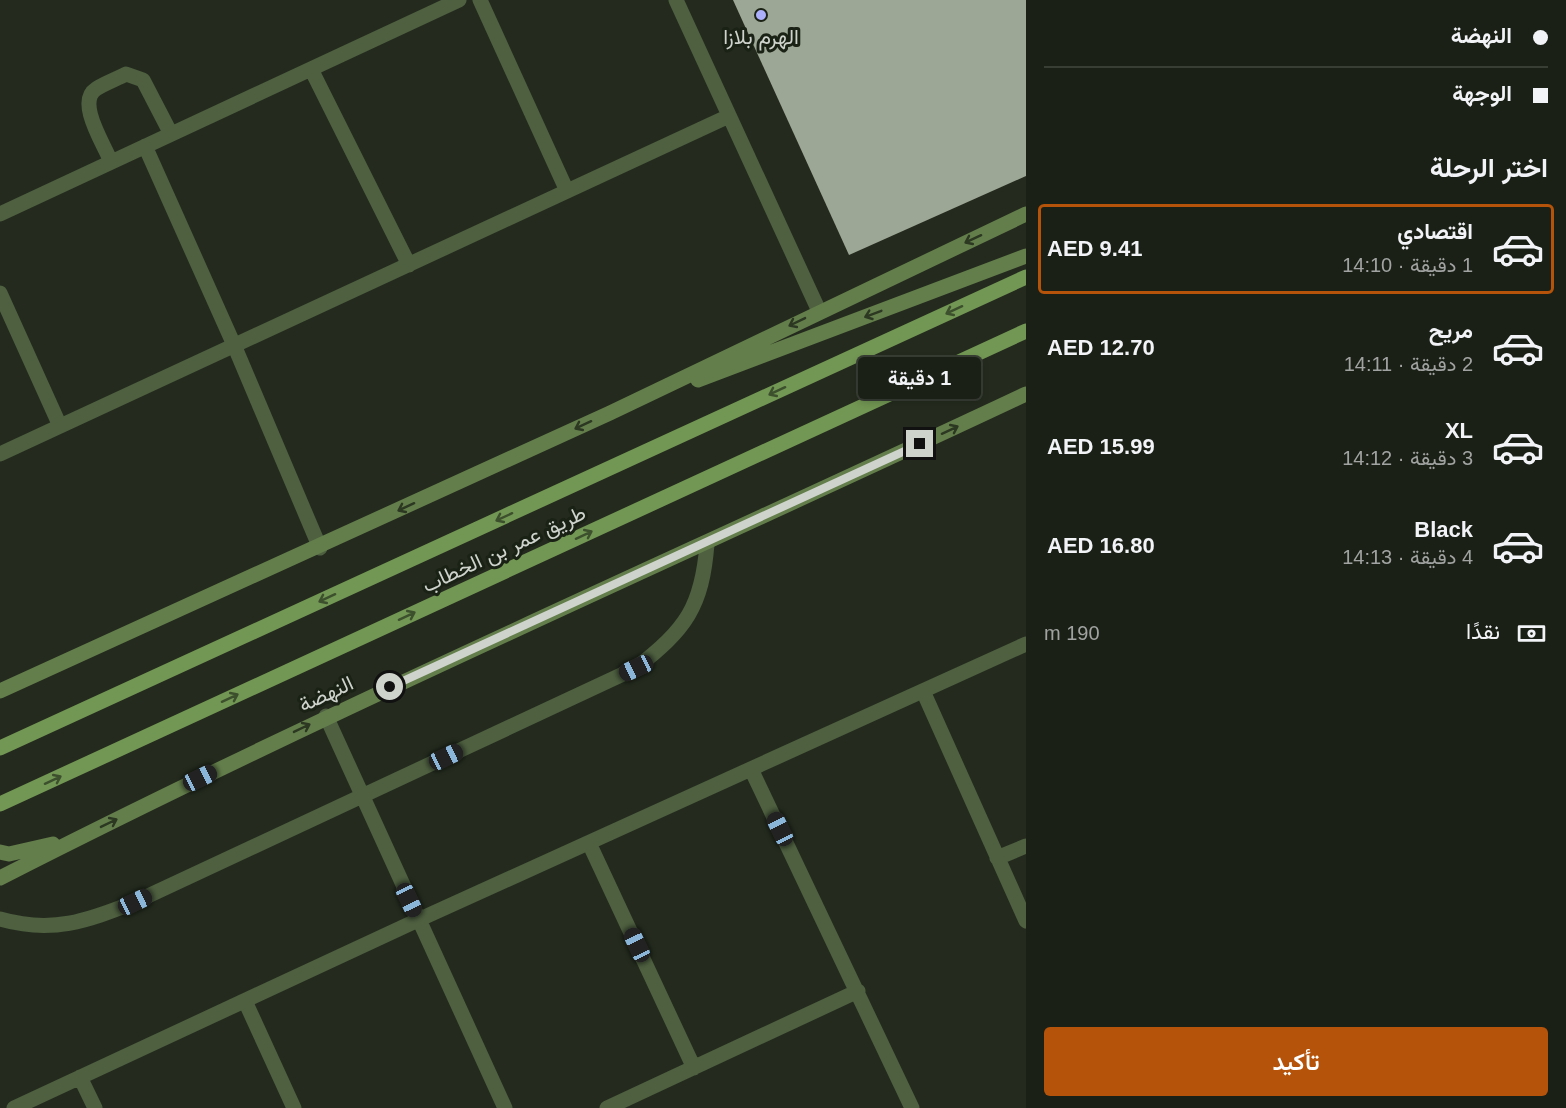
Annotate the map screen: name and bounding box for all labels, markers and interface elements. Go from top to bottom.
marker: الهرم بلازا [754,8,768,22]
text: النهضة [1451,23,1512,48]
place label: الهرم بلازا [723,25,799,51]
text: الوجهة [1452,81,1512,106]
text: اختر الرحلة [1430,153,1548,183]
text: اقتصادي [1397,219,1473,244]
icon: car [1491,222,1545,276]
one-way arrow [965,233,983,245]
text: AED 9.41 [1047,236,1142,261]
text: 1 دقيقة · 14:10 [1342,254,1473,276]
one-way arrow [945,305,963,316]
one-way arrow [864,309,883,320]
one-way arrow [788,317,806,328]
text: مريح [1429,318,1473,343]
icon: car [1491,321,1545,375]
text: AED 12.70 [1047,335,1155,360]
text: 2 دقيقة · 14:11 [1344,353,1473,375]
callout: 1 دقيقة [858,357,982,399]
text: 1 دقيقة [888,367,951,389]
one-way arrow [768,386,786,398]
text: XL [1445,418,1473,443]
one-way arrow [575,420,593,432]
icon: car [1491,420,1545,474]
one-way arrow [940,423,958,435]
route end [906,430,933,457]
text: AED 15.99 [1047,434,1155,459]
text: 3 دقيقة · 14:12 [1342,447,1473,469]
street label: طريق عمر بن الخطاب [418,501,590,598]
one-way arrow [398,502,416,514]
one-way arrow [495,511,513,523]
text: Black [1414,517,1473,542]
icon: car [1491,519,1545,573]
one-way arrow [575,528,593,540]
text: AED 16.80 [1047,533,1155,558]
text: 4 دقيقة · 14:13 [1342,546,1473,568]
one-way arrow [318,592,336,604]
one-way arrow [398,610,416,622]
icon: cash [1515,617,1548,650]
text: نقدًا [1466,619,1500,644]
text: 190 m [1044,622,1100,644]
car [616,652,656,684]
street label: النهضة [295,671,358,718]
route start [376,673,403,700]
one-way arrow [221,692,239,704]
one-way arrow [293,721,311,733]
car [426,741,466,773]
car [180,762,220,794]
one-way arrow [44,773,62,785]
car [764,809,796,849]
one-way arrow [99,817,117,828]
car [393,880,425,920]
car [115,886,155,918]
car [621,925,653,965]
button: تأكيد [1044,1027,1548,1096]

